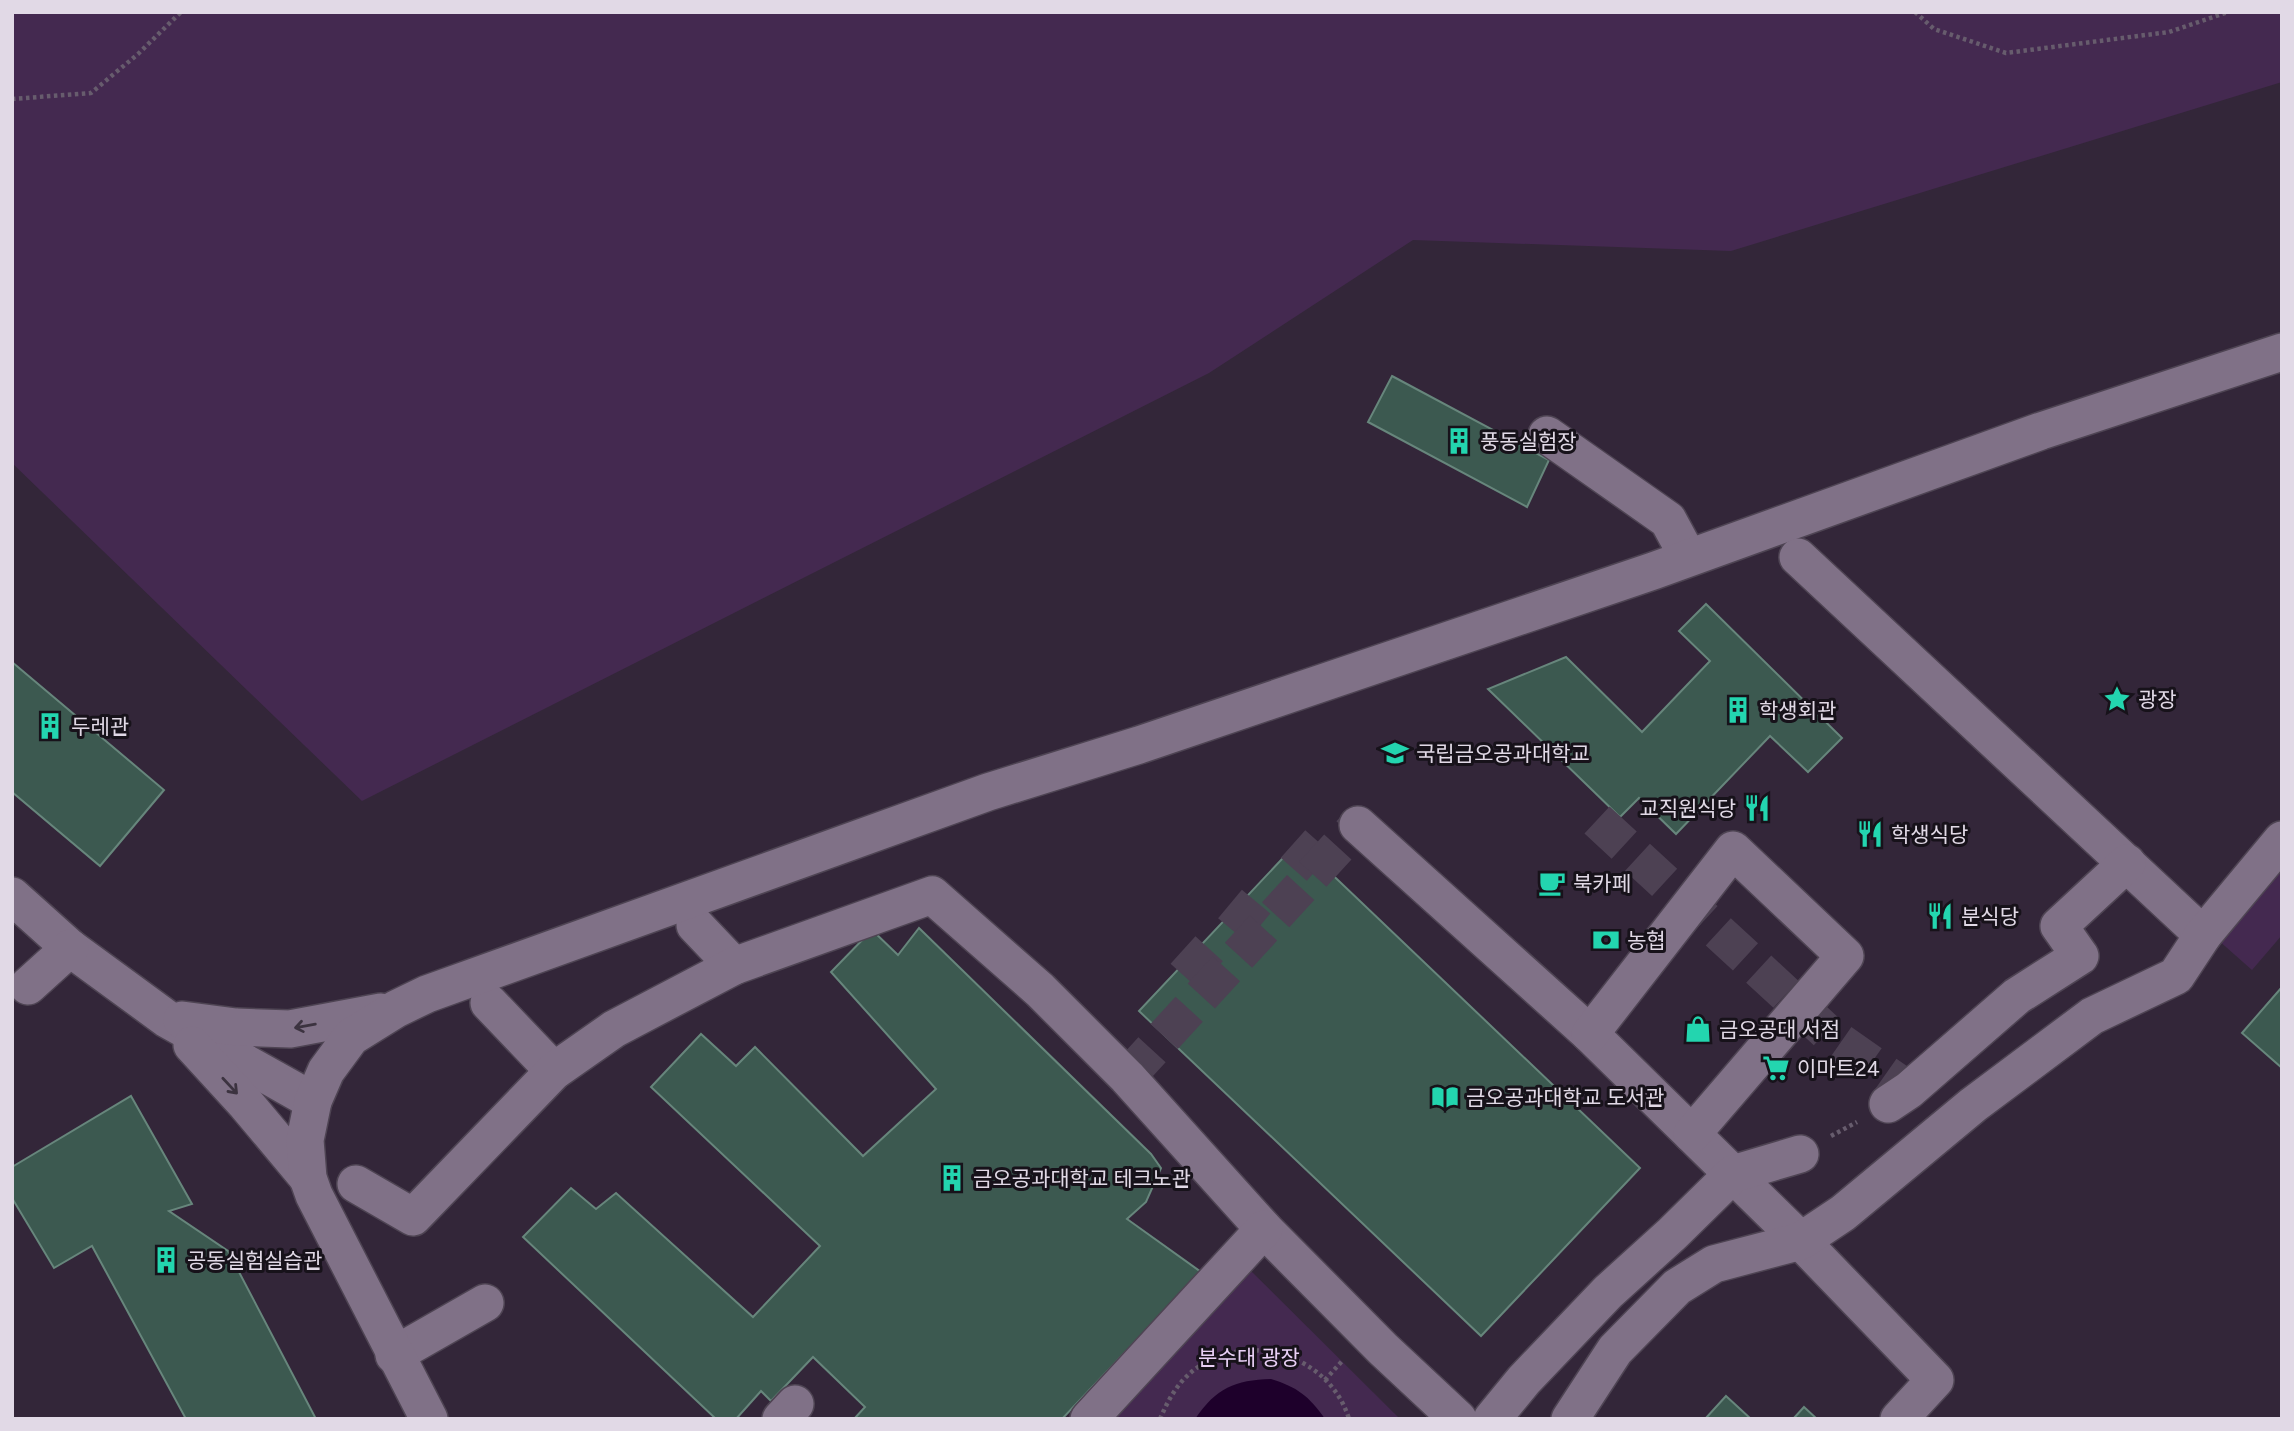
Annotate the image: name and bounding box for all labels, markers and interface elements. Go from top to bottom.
building icon: 풍동실험장 [1444,426,1474,456]
place label: 풍동실험장 [1480,429,1577,454]
place icon: 광장 [2102,684,2132,714]
place label: 광장 [2138,687,2177,712]
building icon: 학생회관 [1723,695,1753,725]
place label: 학생회관 [1759,698,1836,723]
building icon: 두레관 [35,711,65,741]
place label: 두레관 [71,714,129,739]
school or university icon: 국립금오공과대학교 [1380,738,1410,768]
place label: 국립금오공과대학교 [1416,741,1590,766]
restaurant icon: 교직원식당 [1742,793,1772,823]
place label: 교직원식당 [1639,796,1736,821]
restaurant icon: 학생식당 [1855,819,1885,849]
place label: 학생식당 [1891,822,1968,847]
cafe icon: 북카페 [1537,868,1567,898]
place label: 북카페 [1573,871,1631,896]
restaurant icon: 분식당 [1925,901,1955,931]
place label: 분식당 [1961,904,2019,929]
bank icon: 농협 [1591,925,1621,955]
place label: 농협 [1627,928,1666,953]
shop icon: 금오공대 서점 [1683,1014,1713,1044]
place label: 금오공대 서점 [1719,1017,1840,1042]
one-way arrow [294,1020,317,1033]
supermarket icon: 이마트24 [1761,1053,1791,1083]
place label: 이마트24 [1797,1056,1880,1081]
one-way arrow [222,1077,239,1094]
library icon: 금오공과대학교 도서관 [1430,1082,1460,1112]
place label: 금오공과대학교 도서관 [1466,1085,1664,1110]
building icon: 금오공과대학교 테크노관 [937,1163,967,1193]
place label: 금오공과대학교 테크노관 [973,1166,1191,1191]
building icon: 공동실험실습관 [151,1245,181,1275]
place label: 공동실험실습관 [187,1248,322,1273]
park label: 분수대 광장 [1198,1345,1300,1370]

